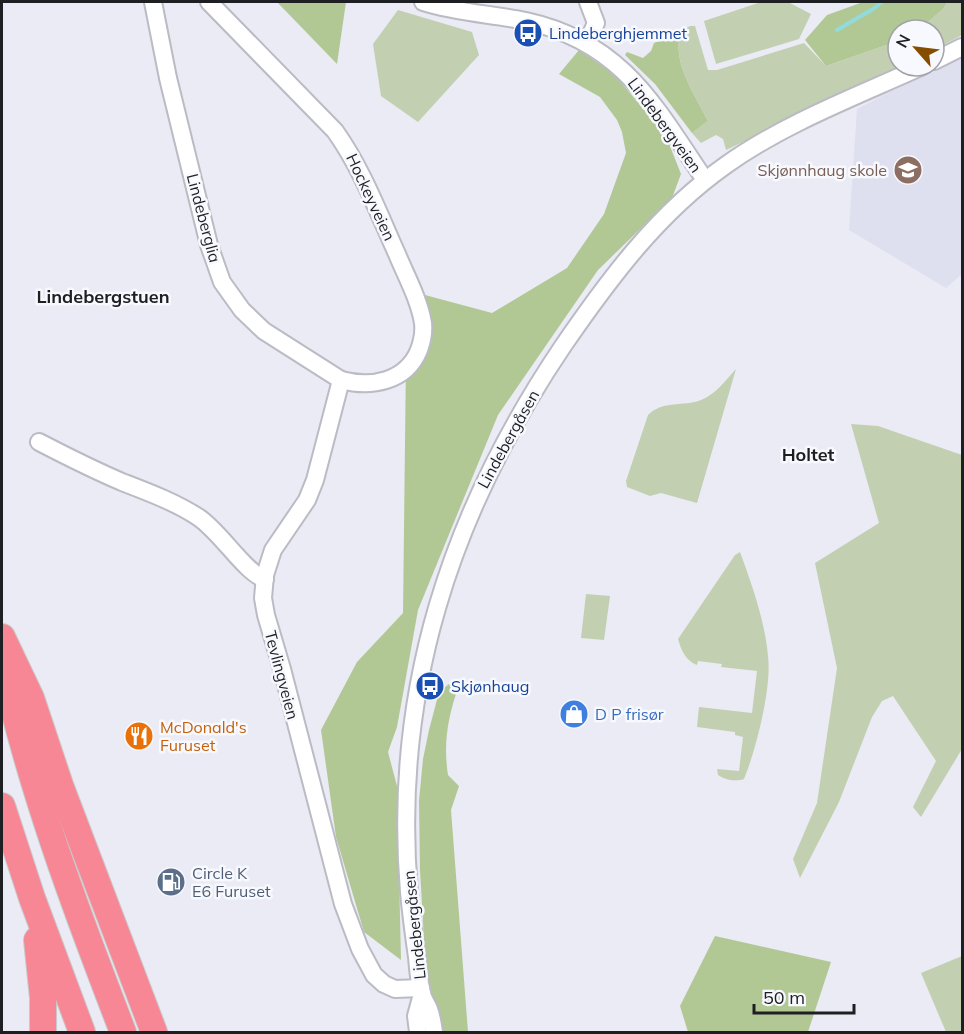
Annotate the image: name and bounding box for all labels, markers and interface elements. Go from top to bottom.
bus stop icon: Lindeberghjemmet [512,17,544,49]
north arrow [886,18,946,78]
place label: Lindeberghjemmet [549,23,688,43]
text: N [891,31,914,51]
street label: Lindebergveien [624,73,706,177]
street label: Hockeyveien [342,150,400,244]
school or university icon: Skjønnhaug skole [892,154,924,186]
place label: Skjønnhaug skole [757,160,887,180]
street label: Lindeberglia [183,171,225,265]
district label: Lindebergstuen [36,285,170,308]
street label: Lindebergåsen [473,386,543,492]
district label: Holtet [782,443,835,466]
street label: Tevlingveien [261,628,303,722]
bus stop icon: Skjønhaug [414,670,446,702]
place label: Skjønhaug [451,676,529,696]
shop icon: D P frisør [558,698,590,730]
place label: D P frisør [595,704,664,724]
place label: McDonald's Furuset [160,717,247,755]
restaurant icon: McDonald's Furuset [123,720,155,752]
place label: Circle K E6 Furuset [192,863,271,901]
fuel station icon: Circle K E6 Furuset [155,866,187,898]
street label: Lindebergåsen [398,870,430,980]
scale bar [754,977,854,1015]
text: 50 m [763,986,805,1009]

